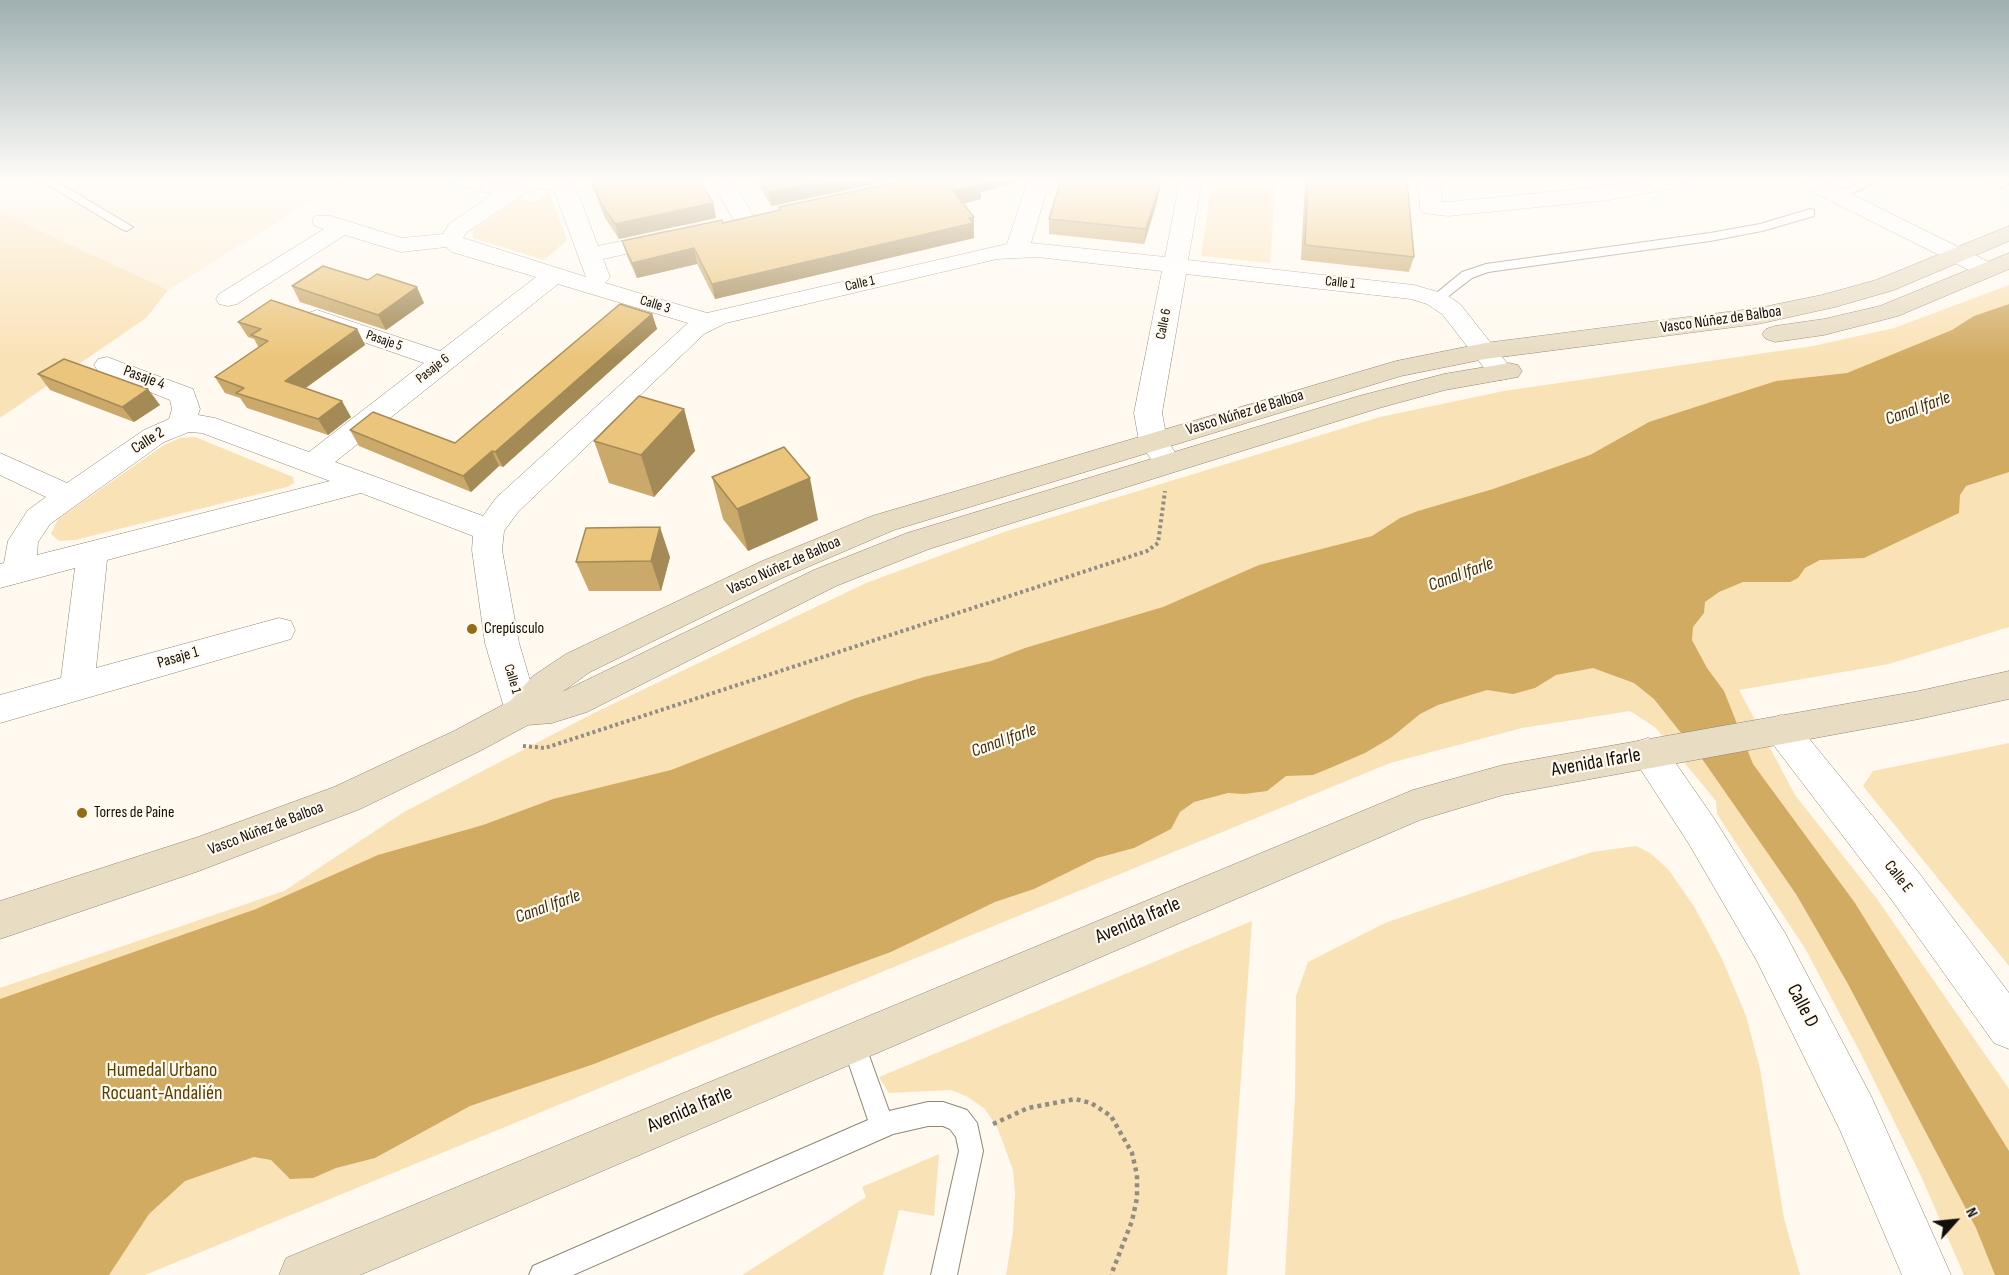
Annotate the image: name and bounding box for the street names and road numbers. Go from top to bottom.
street label: Calle 1 [844,272,876,296]
street label: Calle 1 [1324,273,1356,293]
street label: Calle 3 [638,292,672,318]
street label: Vasco Núñez de Balboa [1659,302,1783,338]
street label: Calle 6 [1153,307,1175,341]
street label: Pasaje 5 [364,327,404,355]
street label: Pasaje 6 [413,351,453,387]
street label: Pasaje 4 [120,362,168,394]
street label: Vasco Núñez de Balboa [1184,386,1306,440]
street label: Calle 2 [128,424,168,458]
street label: Vasco Núñez de Balboa [724,532,844,600]
street label: Pasaje 1 [155,643,201,673]
street label: Calle 1 [500,662,524,696]
street label: Avenida Ifarle [1549,743,1643,783]
street label: Vasco Núñez de Balboa [206,798,326,860]
street label: Calle E [1880,857,1916,897]
street label: Avenida Ifarle [1092,892,1184,950]
street label: Calle D [1781,980,1823,1032]
street label: Avenida Ifarle [644,1081,736,1139]

